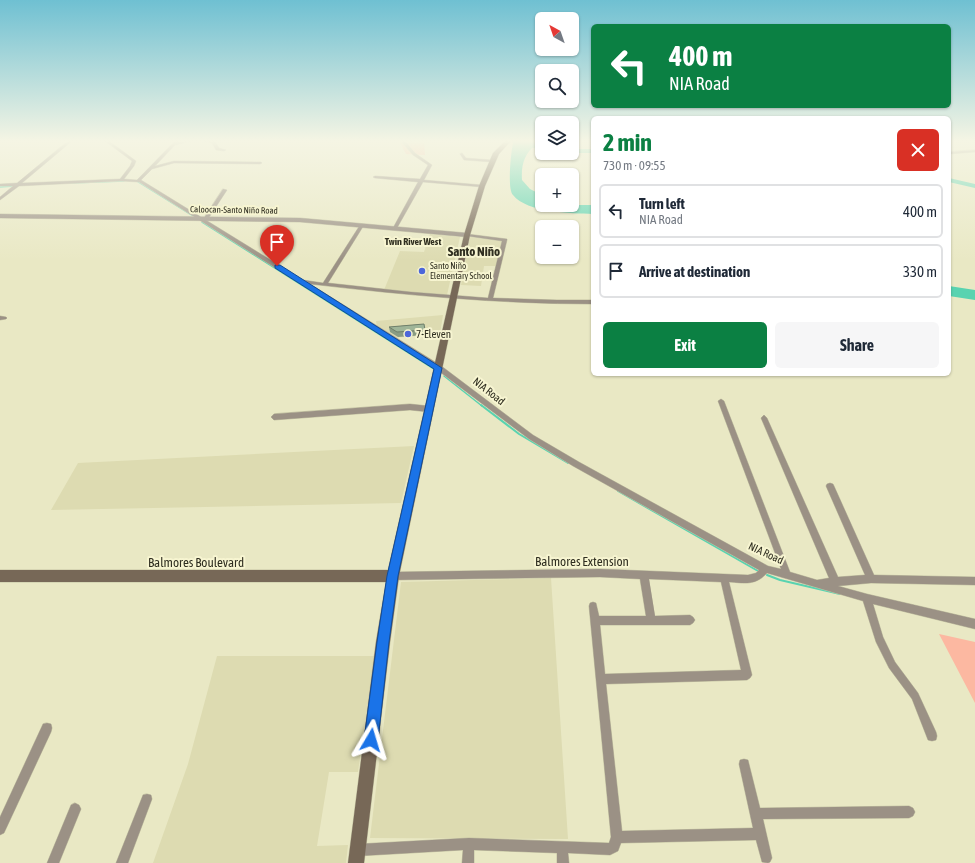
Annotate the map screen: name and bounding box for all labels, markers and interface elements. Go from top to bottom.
north arrow [535,12,579,56]
map controls [535,12,579,264]
icon: left [603,40,655,92]
text: 400 m [669,40,732,72]
button: search [535,64,579,108]
text: NIA Road [669,73,730,94]
button: layers [535,116,579,160]
text: 2 min [603,129,652,156]
button: close [897,129,939,171]
text: 730 m · 09:55 [603,158,666,173]
button: + [535,168,579,212]
text: Turn left [639,195,685,212]
icon: left [605,200,627,222]
text: 400 m [903,203,937,220]
street label: Caloocan-Santo Niño Road [190,204,278,216]
text: NIA Road [639,212,683,227]
button: − [535,220,579,264]
pin [260,225,294,266]
icon: arrive [266,231,288,253]
district label: Twin River West [385,236,441,247]
district label: Santo Niño [448,244,500,259]
icon: arrive [605,260,627,282]
place label: Santo Niño Elementary School [430,261,492,281]
text: Arrive at destination [639,263,750,280]
text: 330 m [903,263,937,280]
marker: Santo Niño Elementary School [417,266,427,276]
button: Exit [603,322,767,368]
button: Share [775,322,939,368]
place label: 7-Eleven [416,328,451,340]
marker: 7-Eleven [403,329,413,339]
street label: NIA Road [471,375,507,407]
street label: NIA Road [747,540,785,566]
street label: Balmores Extension [535,554,629,569]
street label: Balmores Boulevard [148,555,244,570]
position arrow [350,719,392,761]

